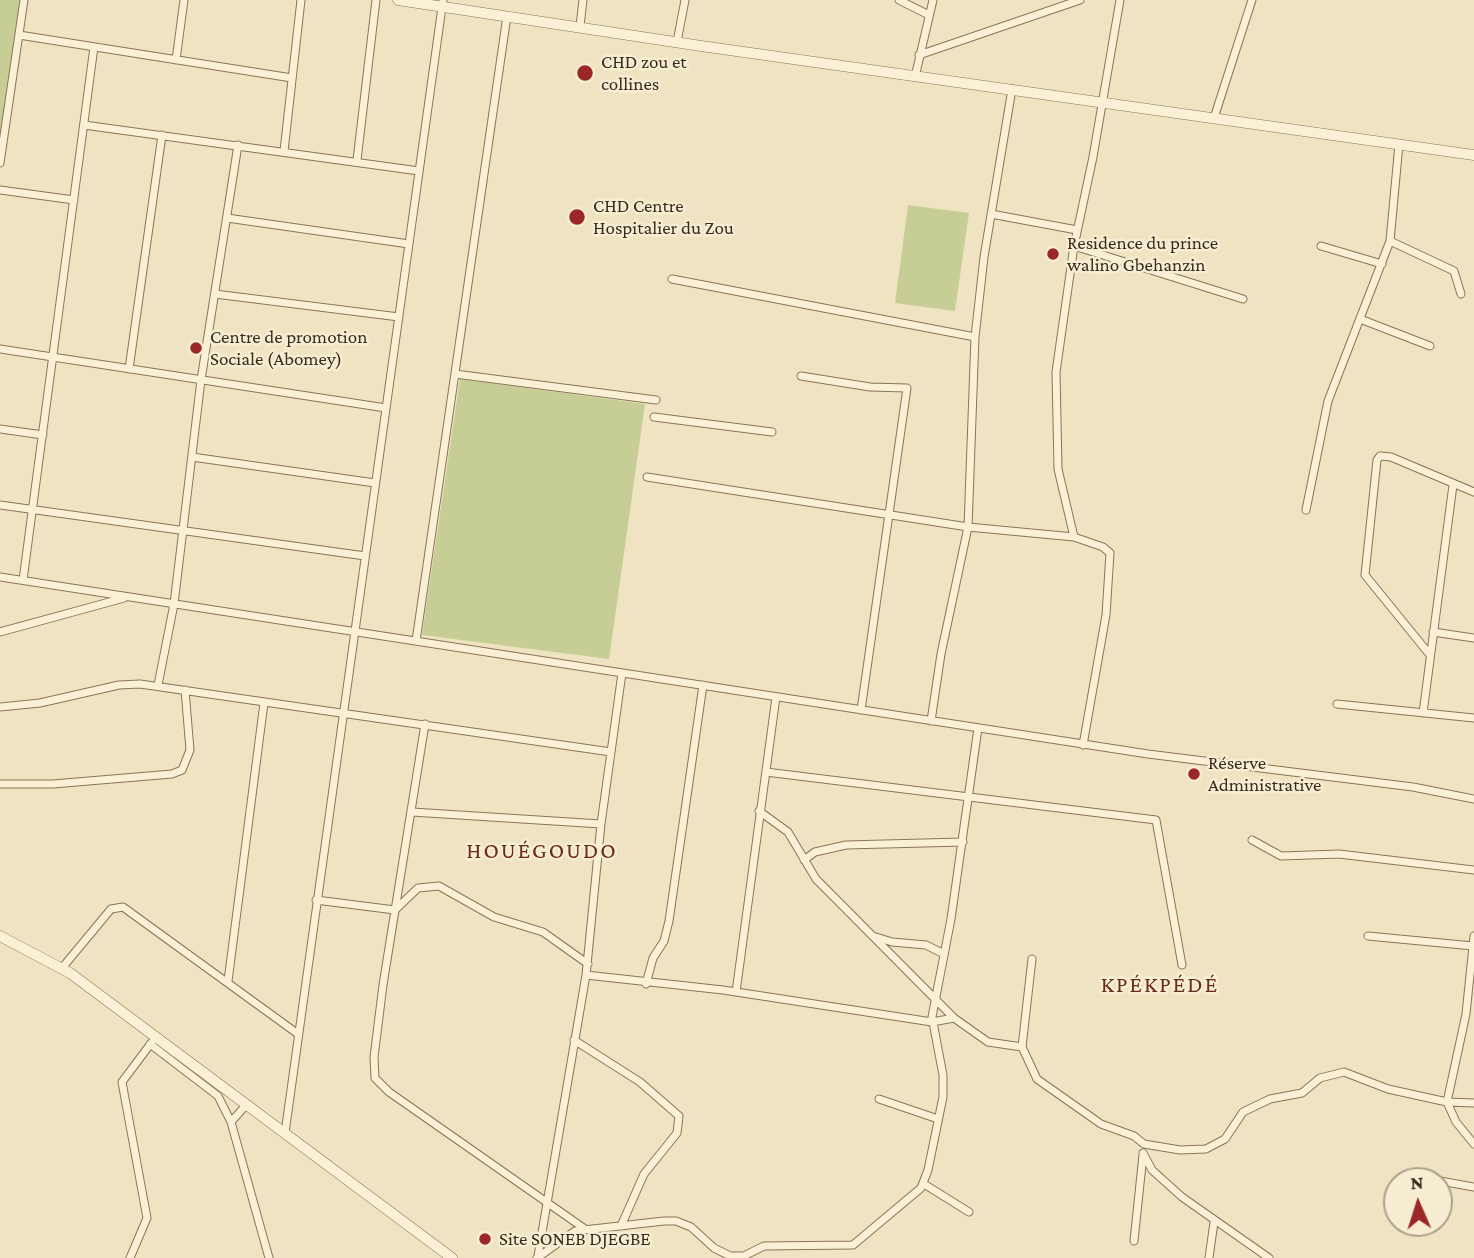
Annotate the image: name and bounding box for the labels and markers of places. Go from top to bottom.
place label: CHD zou et collines [601,51,687,95]
marker: CHD zou et collines [575,63,595,83]
place label: CHD Centre Hospitalier du Zou [593,195,734,239]
marker: CHD Centre Hospitalier du Zou [567,207,587,227]
place label: Residence du prince walino Gbehanzin [1067,232,1218,276]
marker: Residence du prince walino Gbehanzin [1045,246,1061,262]
place label: Centre de promotion Sociale (Abomey) [210,326,367,370]
marker: Centre de promotion Sociale (Abomey) [188,340,204,356]
place label: Réserve Administrative [1208,752,1321,796]
marker: Réserve Administrative [1186,766,1202,782]
place label: Site SONEB DJEGBE [499,1228,651,1250]
marker: Site SONEB DJEGBE [477,1231,493,1247]

